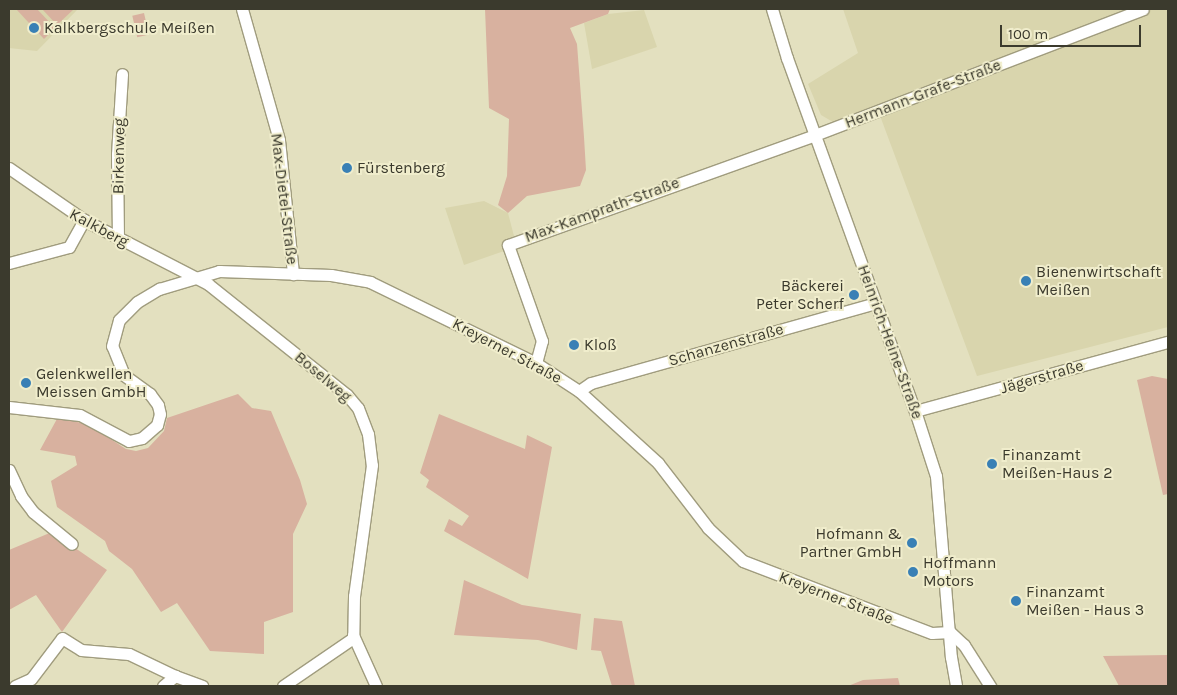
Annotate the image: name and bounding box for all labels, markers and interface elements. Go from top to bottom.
scale bar [1002,15,1143,47]
place label: Kalkbergschule Meißen [44,18,215,38]
marker: Kalkbergschule Meißen [28,22,40,34]
text: 100 m [1008,25,1048,43]
street label: Hermann-Grafe-Straße [842,55,1004,133]
street label: Birkenweg [109,118,129,194]
street label: Max-Dietel-Straße [266,132,302,266]
place label: Fürstenberg [357,158,445,178]
marker: Fürstenberg [341,162,353,174]
street label: Max-Kamprath-Straße [522,173,682,247]
street label: Kalkberg [66,204,132,252]
street label: Heinrich-Heine-Straße [853,262,927,422]
place label: Bienenwirtschaft Meißen [1036,262,1161,300]
marker: Bienenwirtschaft Meißen [1020,275,1032,287]
place label: Bäckerei Peter Scherf [756,276,844,314]
marker: Bäckerei Peter Scherf [848,289,860,301]
street label: Kreyerner Straße [449,314,565,388]
street label: Schanzenstraße [666,319,786,371]
place label: Kloß [584,335,617,355]
marker: Kloß [568,339,580,351]
street label: Boselweg [291,348,355,406]
street label: Jägerstraße [998,356,1086,398]
place label: Gelenkwellen Meissen GmbH [36,364,146,402]
marker: Gelenkwellen Meissen GmbH [20,377,32,389]
place label: Finanzamt Meißen-Haus 2 [1002,445,1112,483]
marker: Finanzamt Meißen-Haus 2 [986,458,998,470]
place label: Hofmann & Partner GmbH [800,524,902,562]
marker: Hofmann & Partner GmbH [906,537,918,549]
place label: Hoffmann Motors [923,553,996,591]
marker: Hoffmann Motors [907,566,919,578]
street label: Kreyerner Straße [776,567,896,629]
place label: Finanzamt Meißen - Haus 3 [1026,582,1144,620]
marker: Finanzamt Meißen - Haus 3 [1010,595,1022,607]

